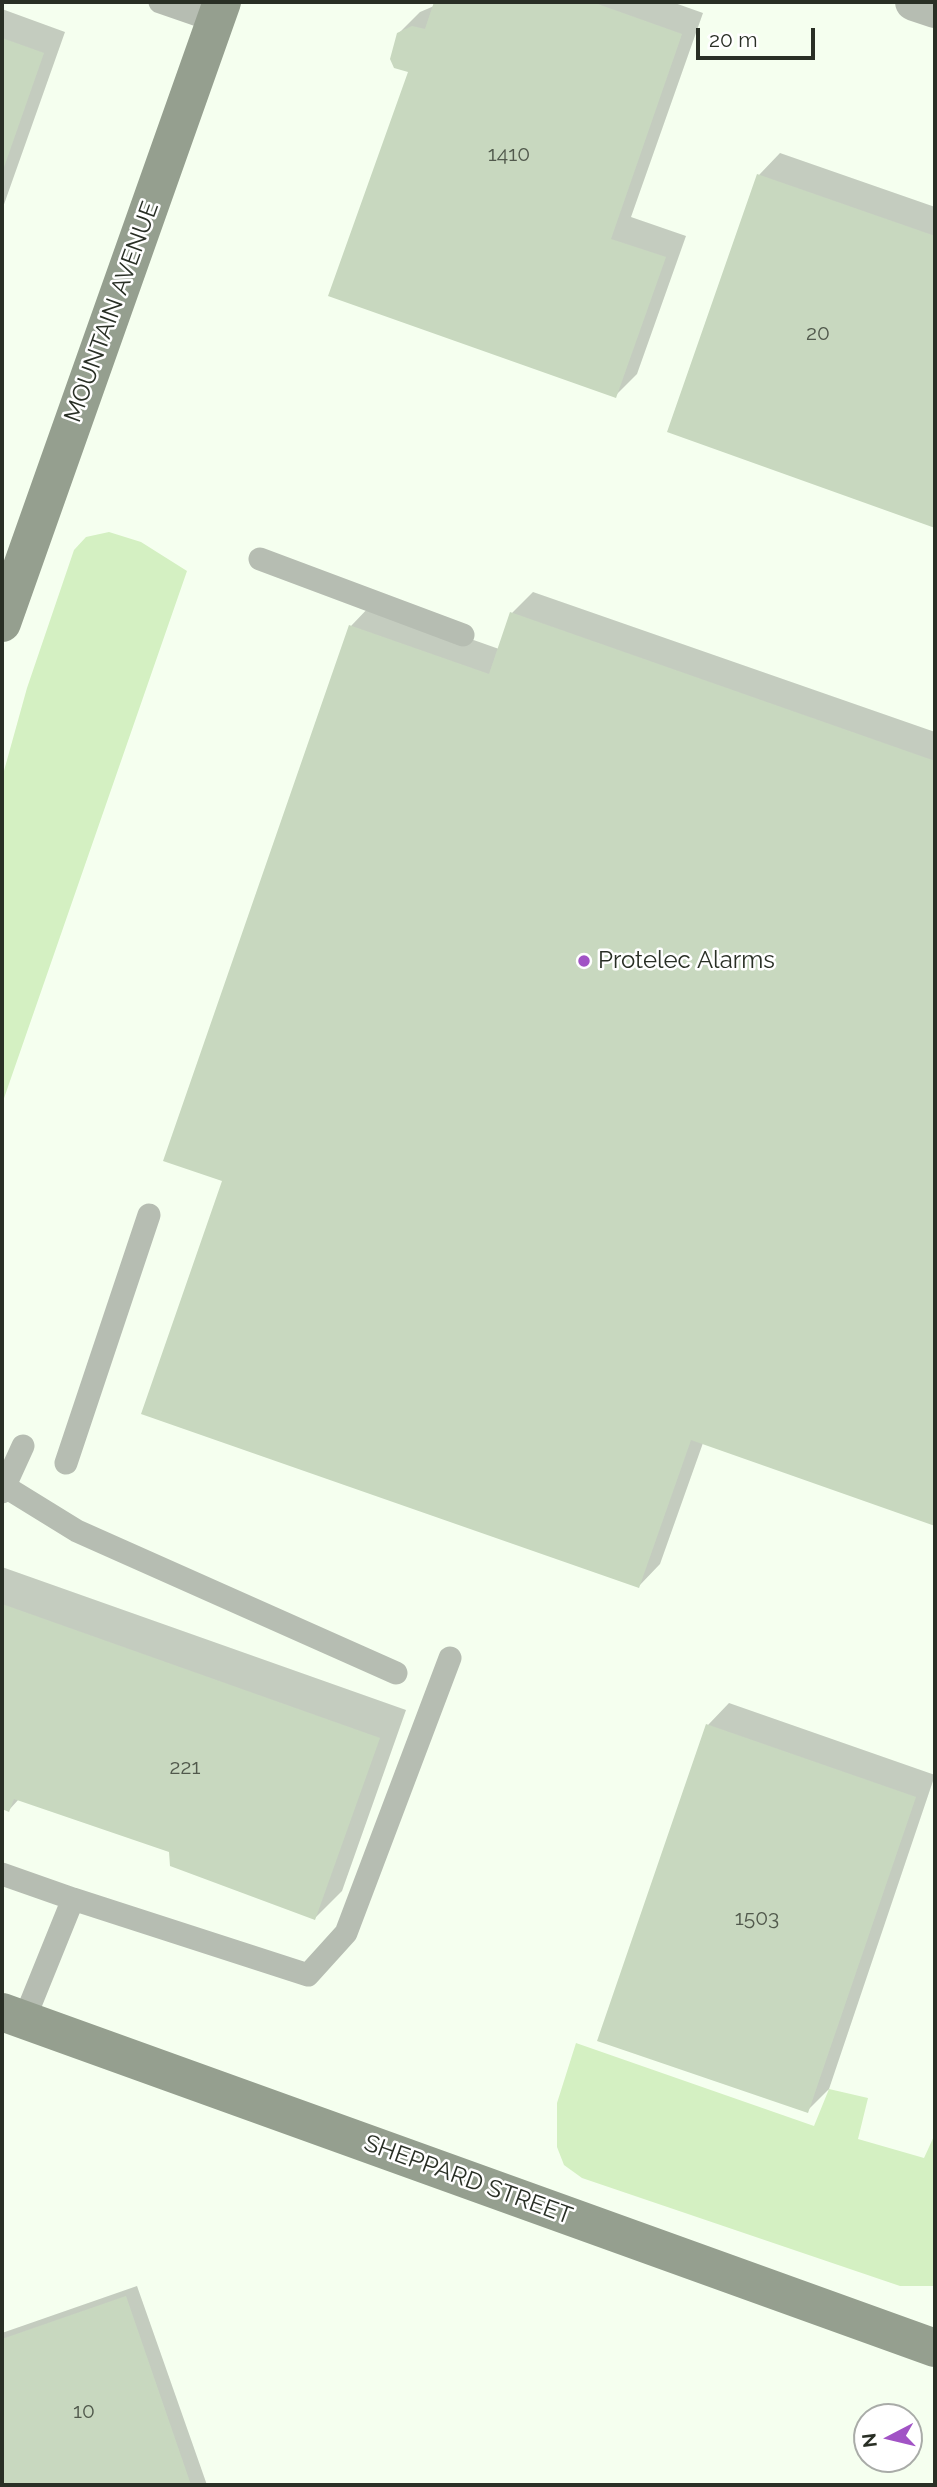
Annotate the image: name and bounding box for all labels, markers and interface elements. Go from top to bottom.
scale bar [699,14,818,58]
text: 20 m [709,27,757,52]
house number: 1410 [488,142,530,168]
street label: MOUNTAIN AVENUE [59,198,165,426]
house number: 20 [806,321,830,347]
place label: Protelec Alarms [598,947,775,975]
marker: Protelec Alarms [576,953,592,969]
house number: 221 [170,1755,200,1781]
house number: 1503 [735,1906,779,1932]
street label: SHEPPARD STREET [360,2129,576,2231]
house number: 10 [73,2399,95,2425]
north arrow [853,2403,923,2473]
text: N [857,2432,881,2449]

